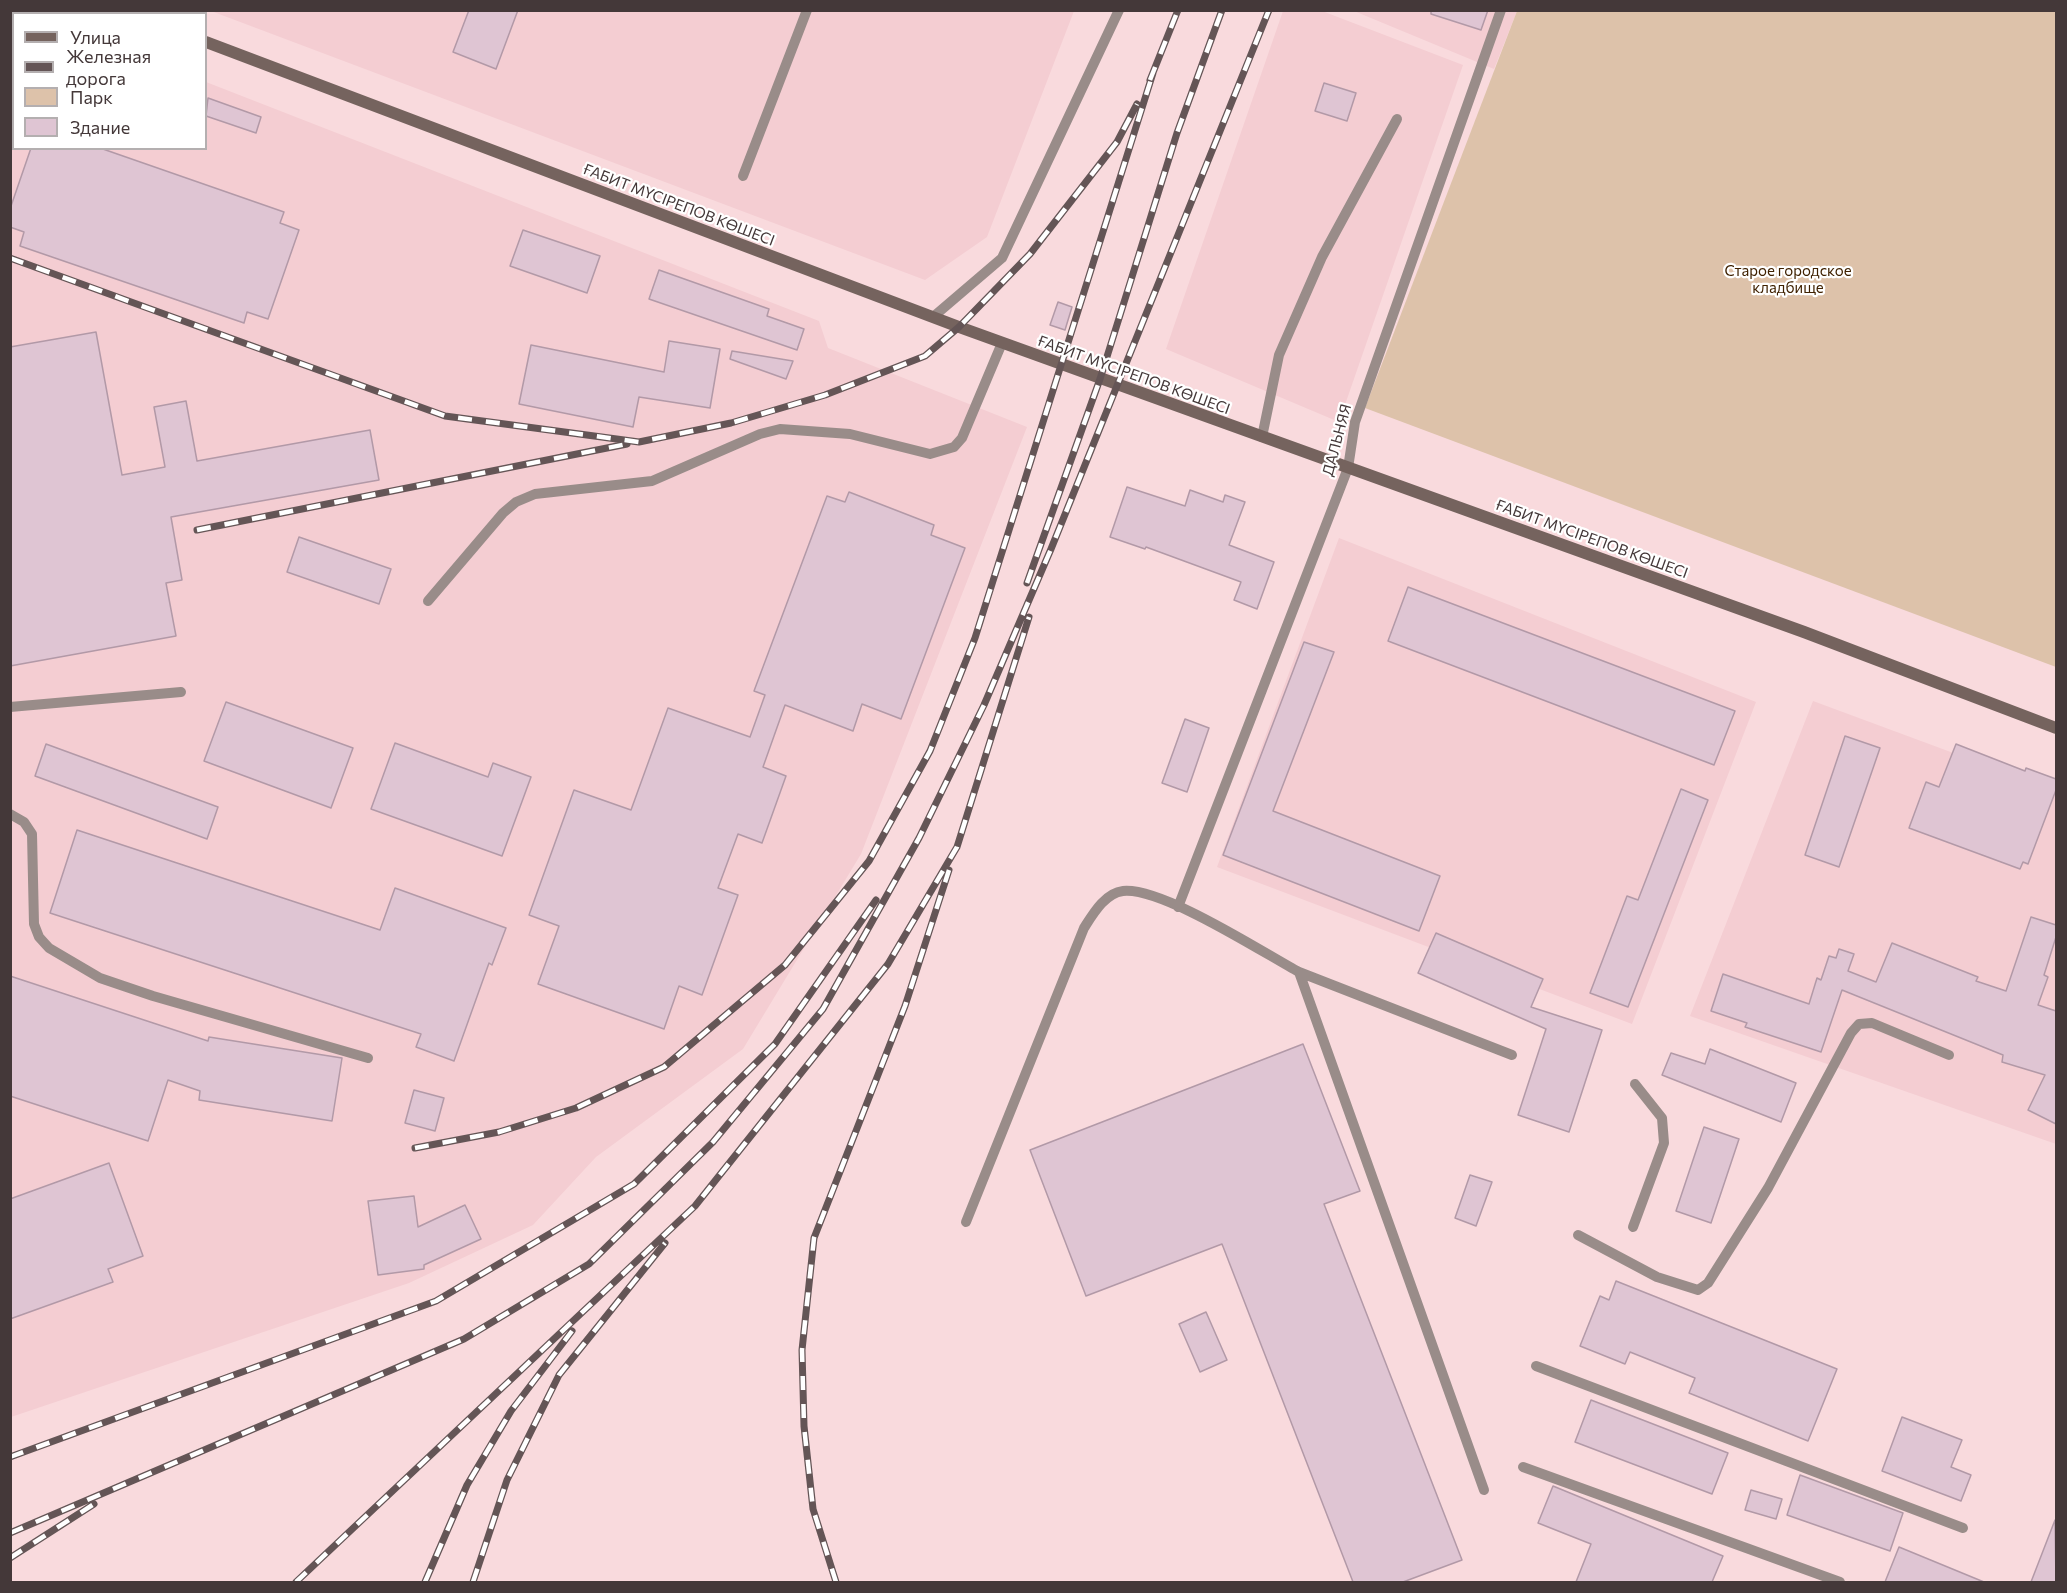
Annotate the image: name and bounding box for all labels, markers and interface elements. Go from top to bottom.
legend [12,12,207,150]
text: Улица [70,26,121,48]
text: Железная дорога [66,45,151,89]
text: Парк [70,86,113,108]
text: Здание [70,116,130,138]
street label: ҒАБИТ МҮСІРЕПОВ КӨШЕСІ [581,160,777,250]
park label: Старое городское кладбище [1724,262,1852,297]
street label: ҒАБИТ МҮСІРЕПОВ КӨШЕСІ [1035,332,1233,418]
street label: ДАЛЬНЯЯ [1319,402,1355,478]
street label: ҒАБИТ МҮСІРЕПОВ КӨШЕСІ [1493,496,1691,582]

